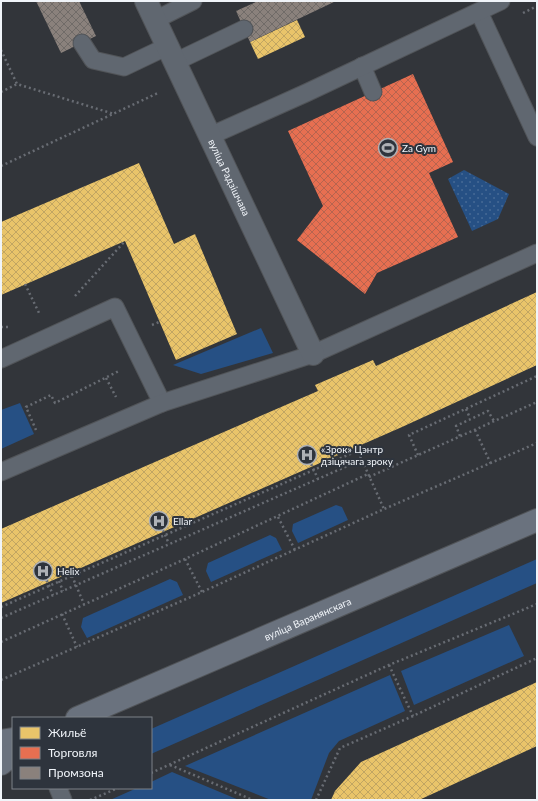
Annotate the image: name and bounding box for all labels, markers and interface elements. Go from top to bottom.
street label: вуліца Радзішчава [206,137,253,218]
sports icon: Za Gym [377,137,399,159]
place label: Za Gym [402,142,436,154]
place label: «Зрок» Цэнтр дзіцячага зроку [321,443,394,467]
hospital icon: «Зрок» Цэнтр дзіцячага зроку [296,444,318,466]
hospital icon: Ellar [148,510,170,532]
place label: Ellar [173,515,192,527]
hospital icon: Helix [32,560,54,582]
place label: Helix [57,565,80,577]
street label: вуліца Варанянскага [262,595,353,643]
legend [12,717,152,789]
text: Жильё [48,725,86,740]
text: Торговля [48,745,98,760]
text: Промзона [48,765,104,780]

